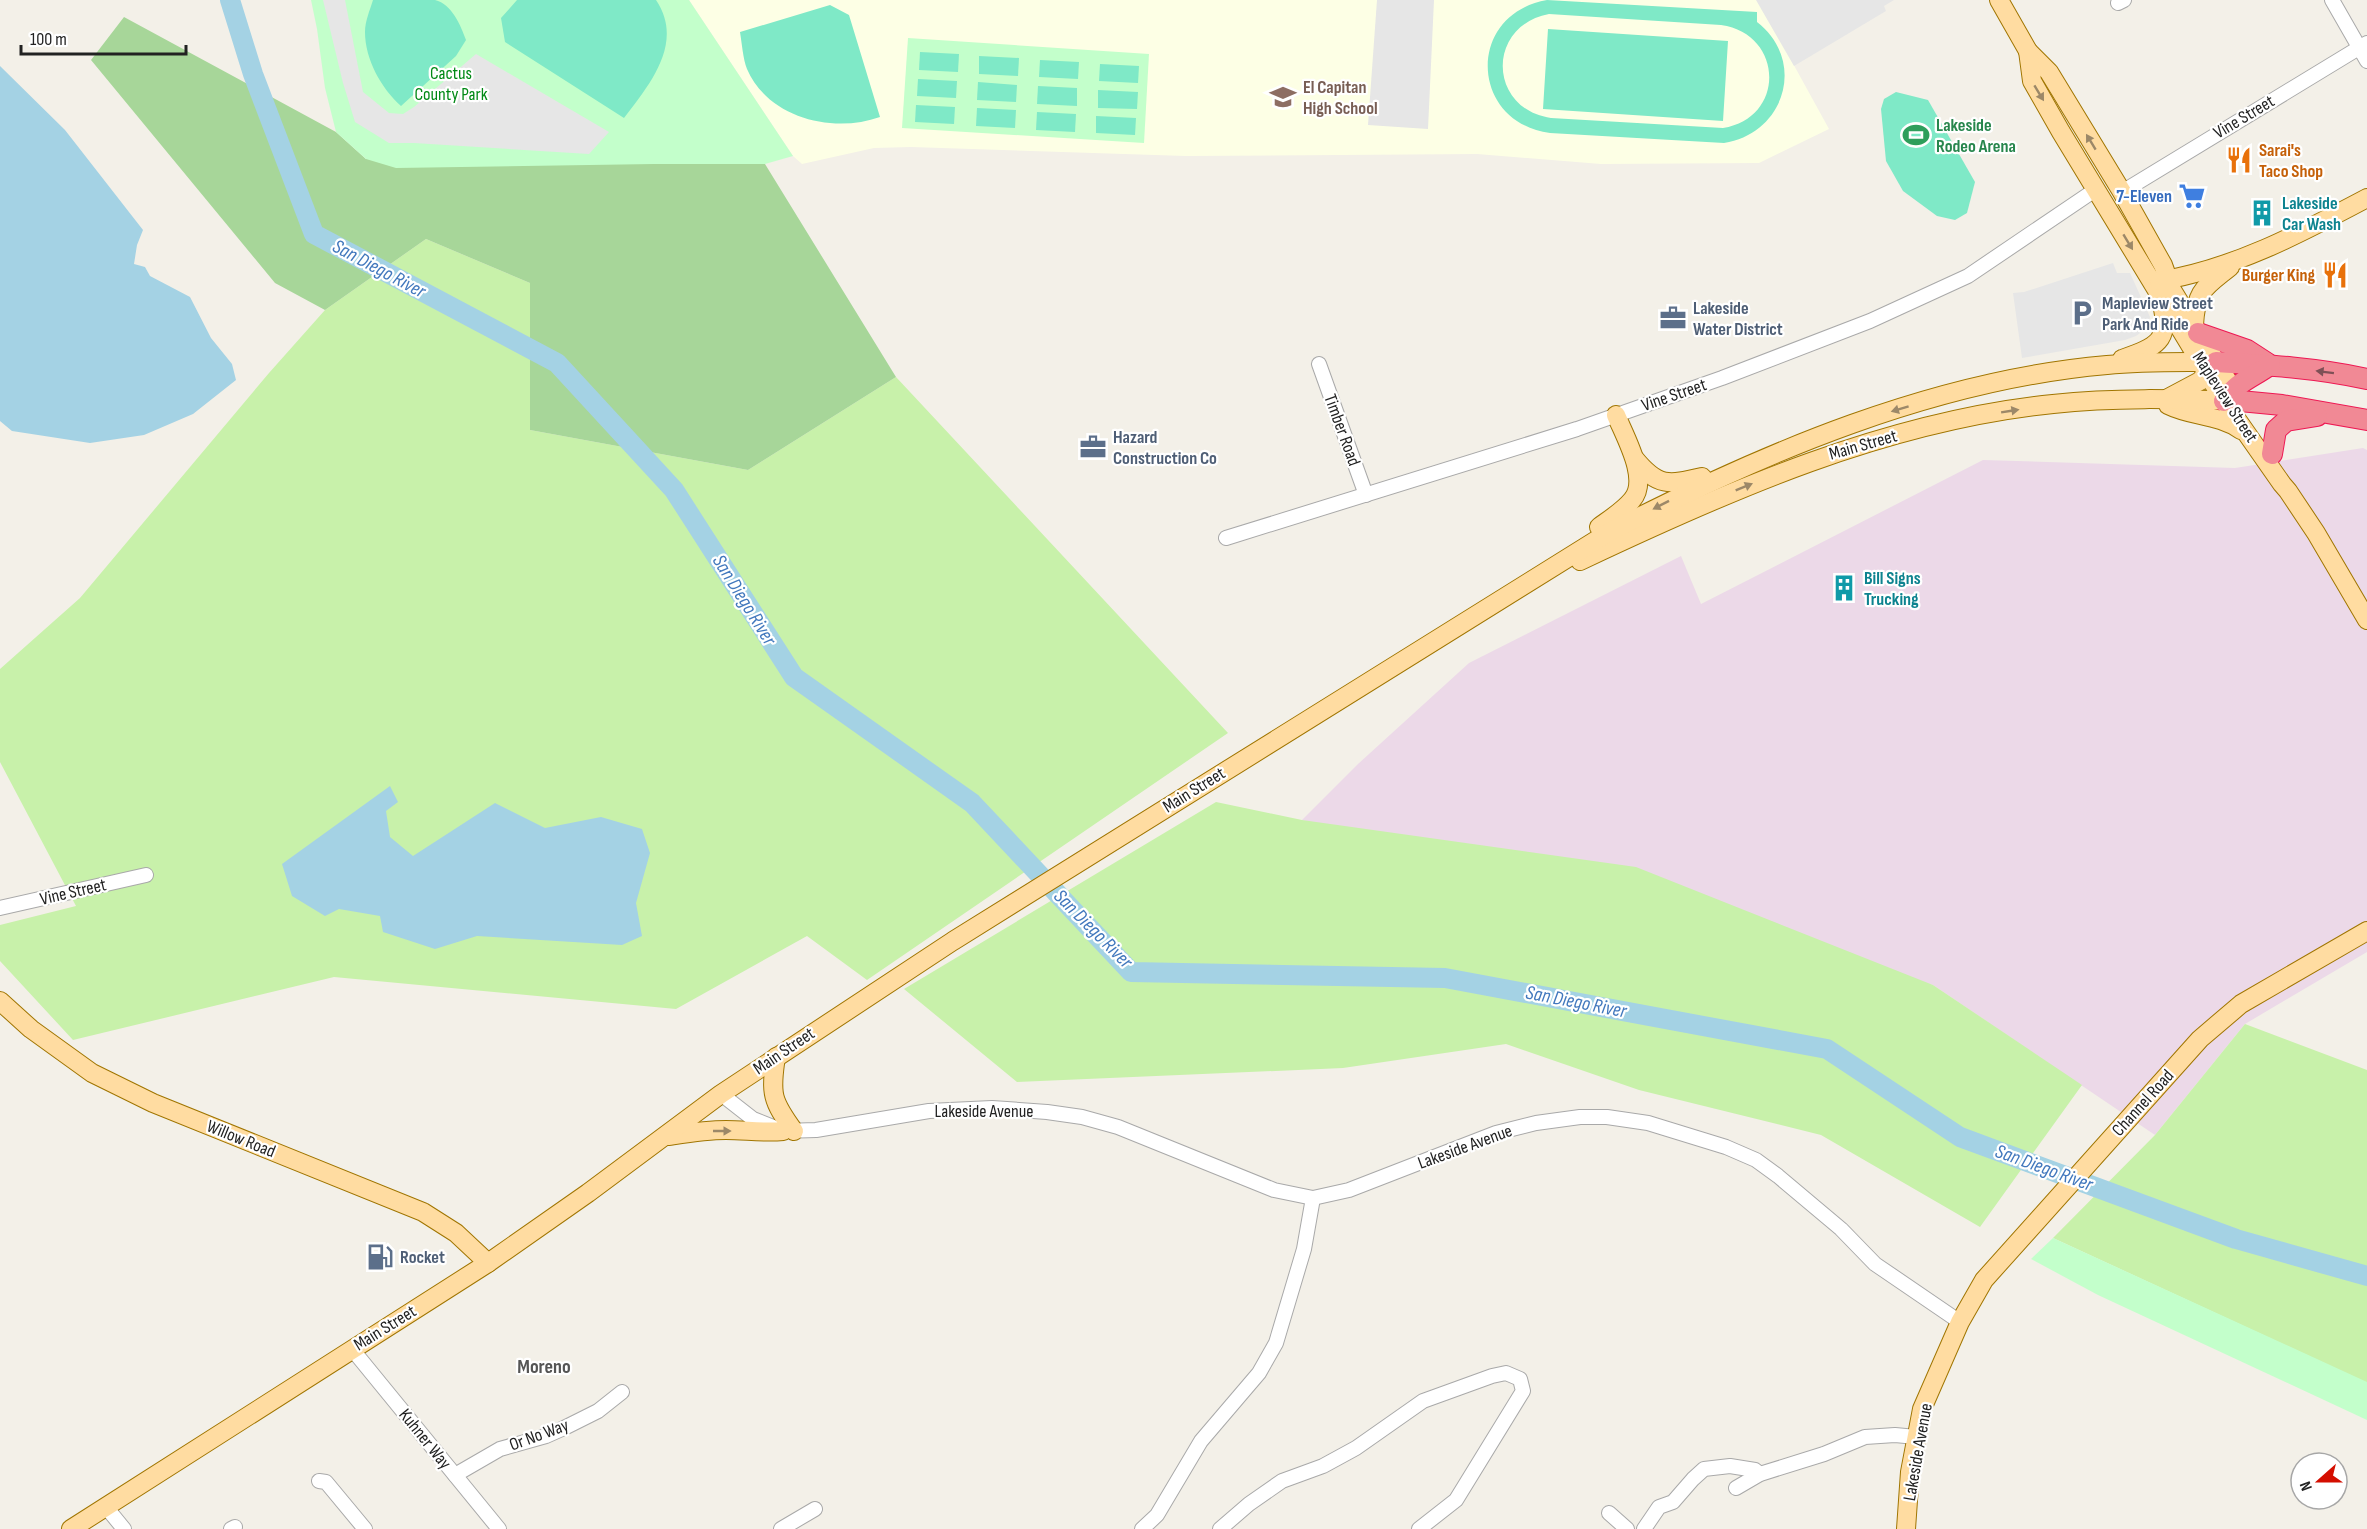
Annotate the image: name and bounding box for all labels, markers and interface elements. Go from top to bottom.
scale bar [21,18,186,56]
text: 100 m [30,29,67,50]
park label: Cactus County Park [414,63,488,105]
place label: El Capitan High School [1303,77,1378,119]
school or university icon: El Capitan High School [1268,82,1298,112]
one-way arrow [2033,85,2044,101]
street label: Vine Street [2210,90,2279,143]
place label: Lakeside Rodeo Arena [1936,115,2016,157]
sports icon: Lakeside Rodeo Arena [1901,120,1931,150]
one-way arrow [2086,133,2096,150]
place label: Sarai's Taco Shop [2259,140,2323,182]
restaurant icon: Sarai's Taco Shop [2224,145,2254,175]
supermarket icon: 7-Eleven [2177,181,2207,211]
place label: 7-Eleven [2116,186,2172,207]
place label: Lakeside Car Wash [2282,193,2341,235]
building icon: Lakeside Car Wash [2247,198,2277,228]
water label: San Diego River [328,234,431,304]
one-way arrow [2122,234,2133,250]
restaurant icon: Burger King [2320,260,2350,290]
place label: Burger King [2242,265,2315,286]
place label: Mapleview Street Park And Ride [2102,293,2213,335]
place label: Lakeside Water District [1693,298,1783,340]
parking icon: Mapleview Street Park And Ride [2067,298,2097,328]
office icon: Lakeside Water District [1658,303,1688,333]
street label: Mapleview Street [2188,348,2262,447]
one-way arrow [2315,367,2334,376]
street label: Vine Street [1639,374,1710,416]
street label: Timber Road [1319,391,1365,469]
one-way arrow [1891,405,1909,415]
one-way arrow [2000,406,2019,415]
street label: Main Street [1827,425,1900,465]
place label: Hazard Construction Co [1113,427,1217,469]
office icon: Hazard Construction Co [1078,432,1108,462]
one-way arrow [1736,482,1754,492]
one-way arrow [1652,500,1670,510]
water label: San Diego River [707,550,782,651]
place label: Bill Signs Trucking [1864,568,1921,610]
building icon: Bill Signs Trucking [1829,573,1859,603]
street label: Main Street [1159,762,1229,817]
street label: Vine Street [38,874,109,910]
water label: San Diego River [1048,884,1139,975]
water label: San Diego River [1524,980,1630,1024]
street label: Main Street [749,1023,819,1079]
street label: Channel Road [2108,1065,2178,1141]
street label: Lakeside Avenue [935,1101,1033,1122]
street label: Willow Road [204,1116,278,1162]
street label: Lakeside Avenue [1415,1120,1515,1174]
one-way arrow [712,1126,731,1136]
water label: San Diego River [1992,1139,2097,1197]
fuel station icon: Rocket [365,1242,395,1272]
place label: Rocket [400,1247,445,1268]
street label: Main Street [350,1300,420,1355]
district label: Moreno [517,1355,571,1379]
street label: Lakeside Avenue [1899,1402,1937,1502]
street label: Kuhner Way [394,1405,456,1473]
street label: Or No Way [507,1415,571,1455]
north arrow [2289,1451,2349,1511]
text: N [2296,1478,2317,1493]

